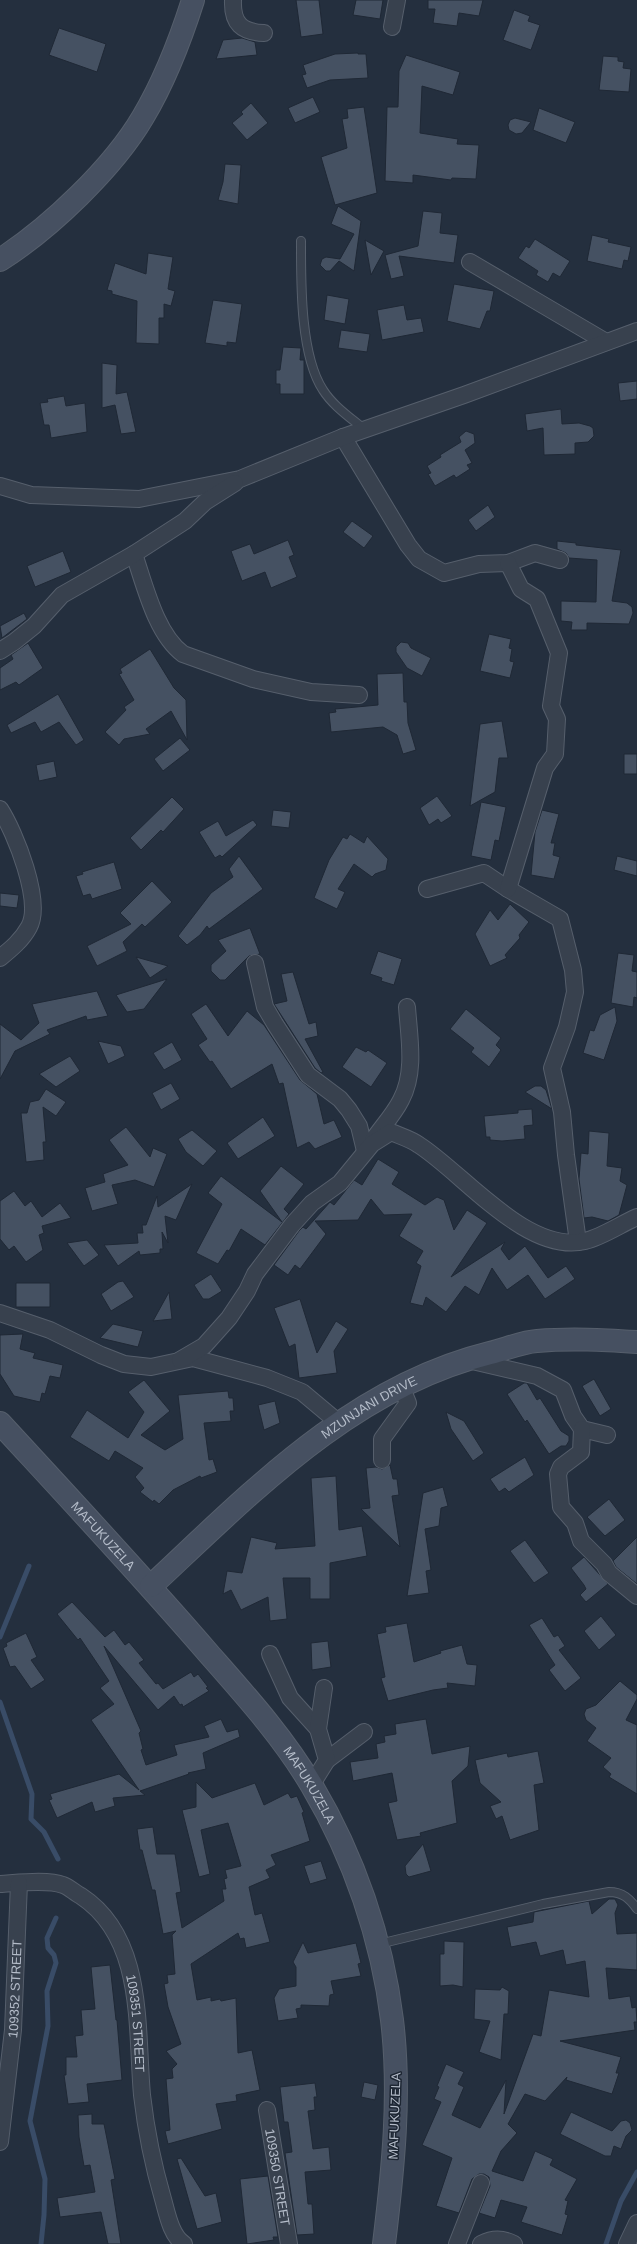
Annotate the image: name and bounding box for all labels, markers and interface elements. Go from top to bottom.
street label: MZUNJANI DRIVE [318,1373,420,1442]
street label: MAFUKUZELA [68,1499,138,1574]
street label: MAFUKUZELA [280,1744,338,1826]
street label: 109352 STREET [5,1939,25,2039]
street label: 109351 STREET [123,1973,147,2073]
street label: MAFUKUZELA [385,2072,404,2160]
street label: 109350 STREET [262,2127,293,2227]

